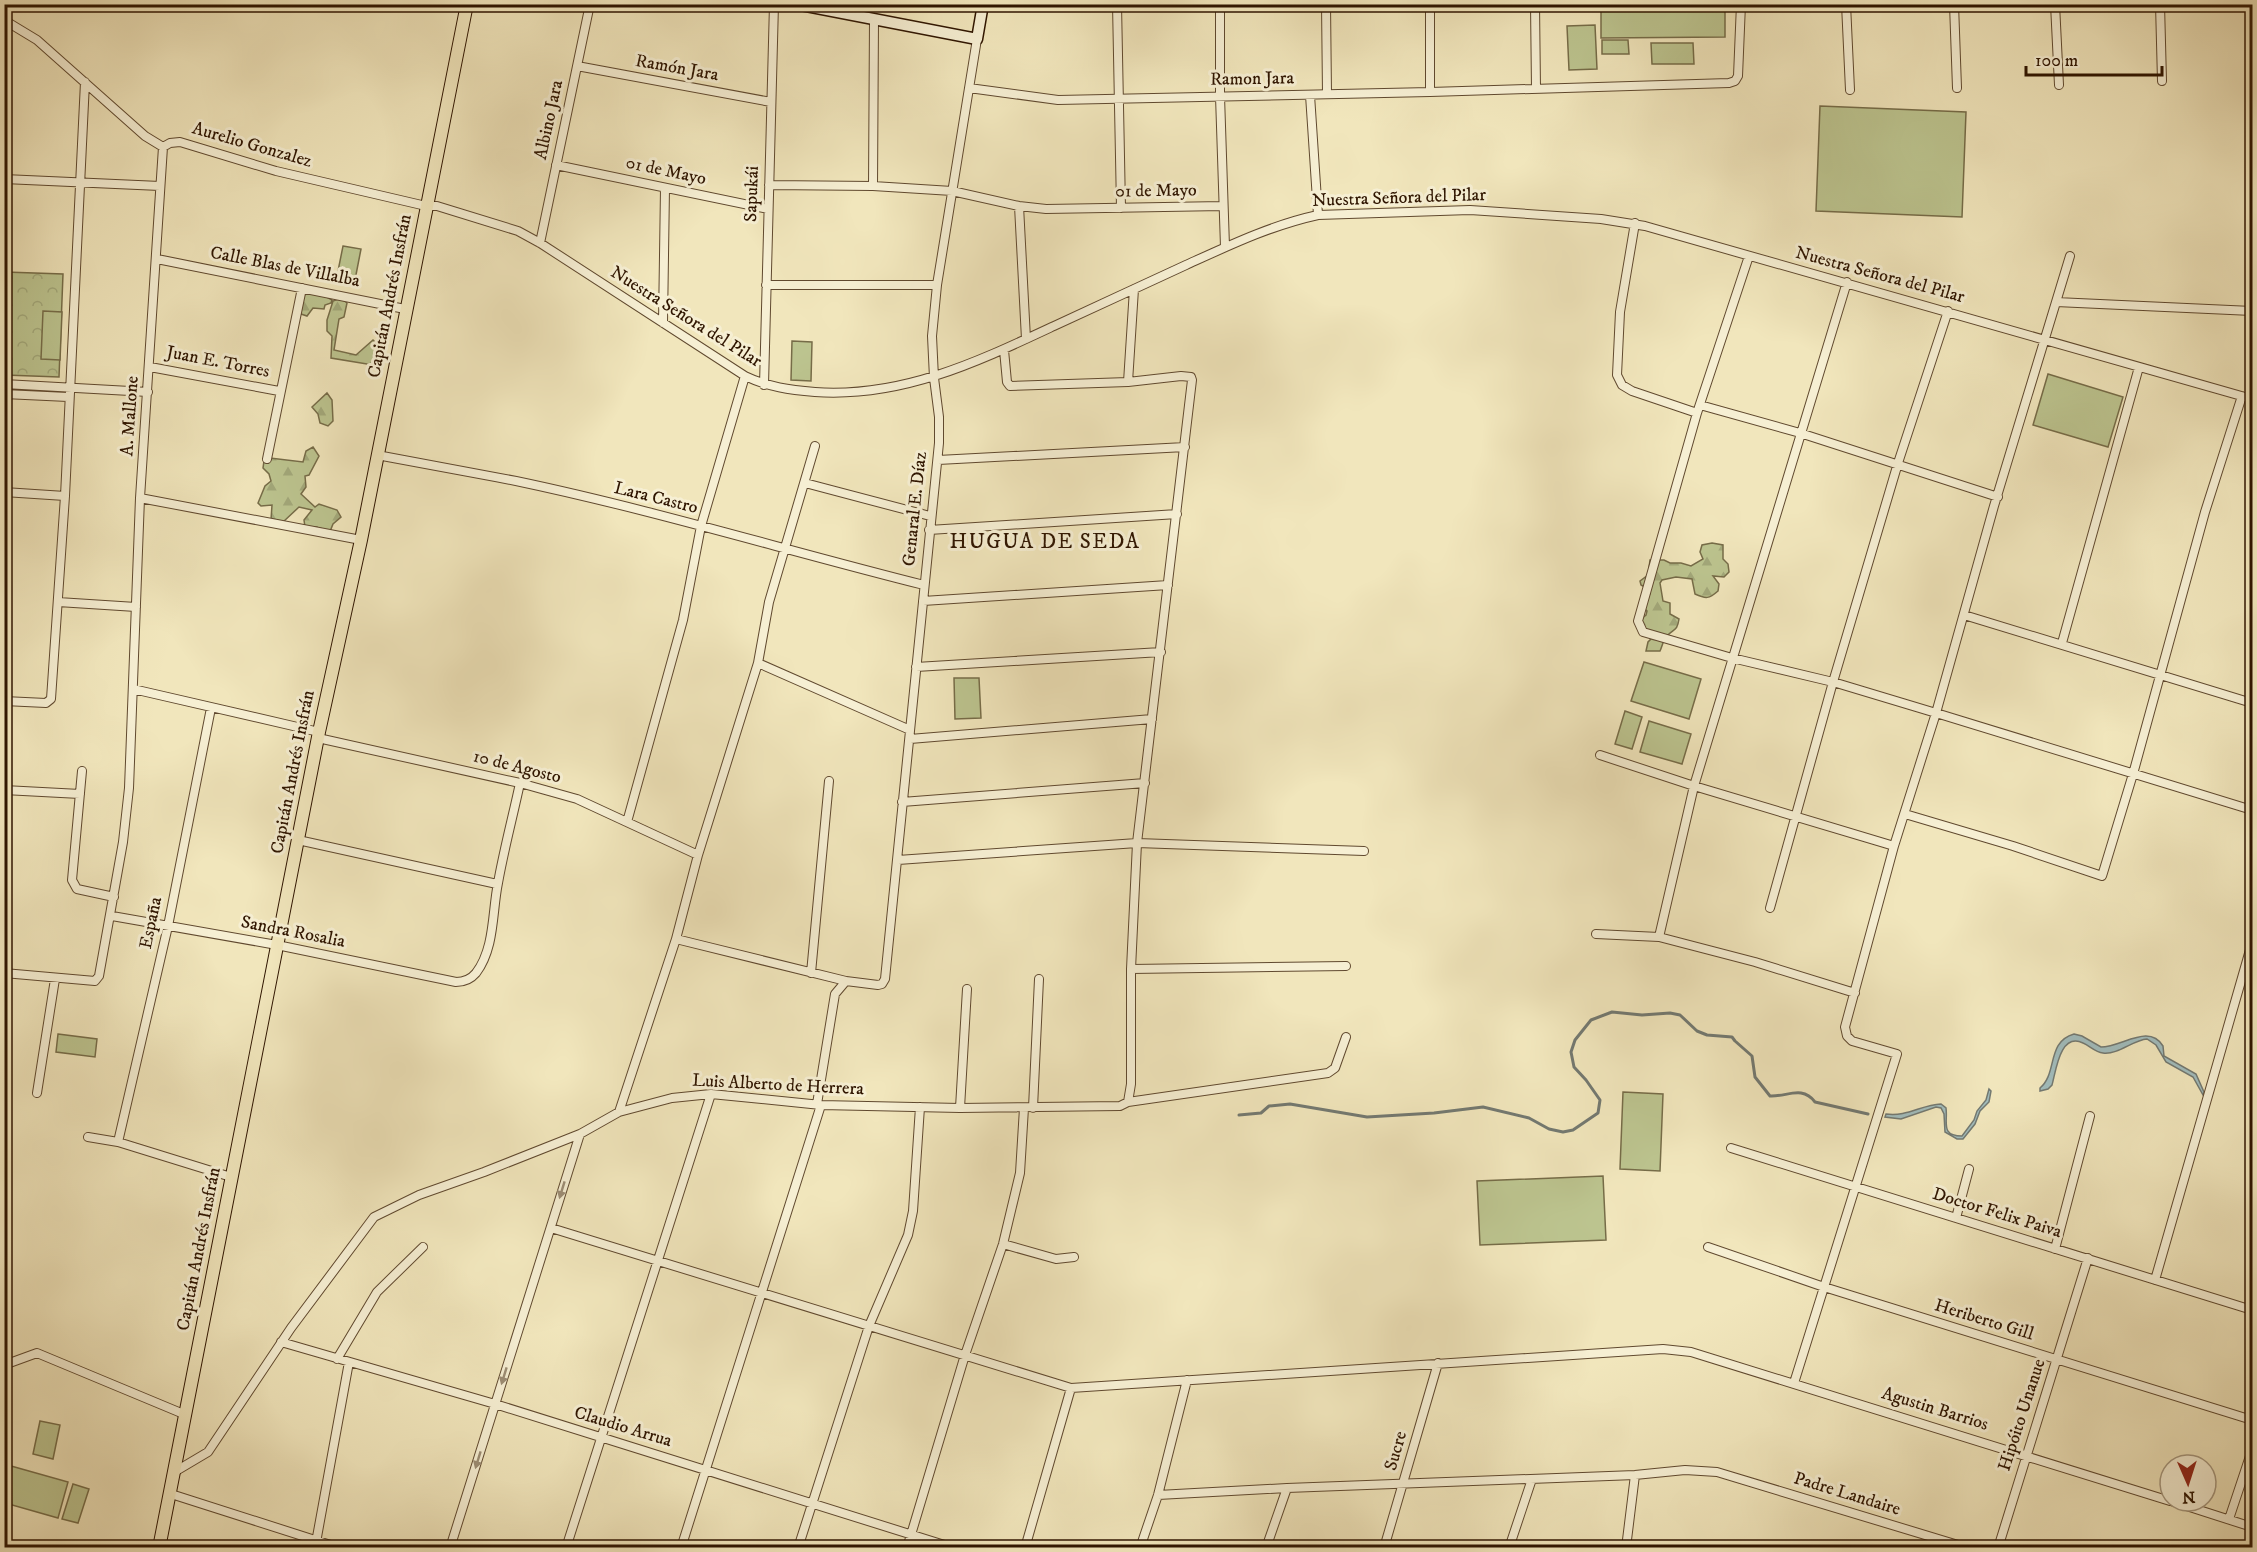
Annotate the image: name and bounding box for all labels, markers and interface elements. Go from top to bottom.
scale bar [2026,39,2162,77]
street label: Ramón Jara [634,50,721,86]
text: 100 m [2035,50,2078,72]
street label: Ramon Jara [1210,67,1294,91]
street label: Albino Jara [530,78,568,162]
street label: Aurelio Gonzalez [189,117,315,173]
street label: 01 de Mayo [624,152,708,190]
street label: Sapukái [740,166,764,222]
street label: 01 de Mayo [1115,179,1197,203]
street label: Nuestra Señora del Pilar [1312,184,1487,212]
street label: Capitán Andrés Insfrán [363,212,417,380]
street label: Calle Blas de Villalba [208,242,362,292]
street label: Nuestra Señora del Pilar [1793,242,1967,308]
street label: Nuestra Señora del Pilar [606,262,766,373]
street label: Juan E. Torres [163,341,271,383]
street label: A. Mallone [116,375,144,457]
street label: Genaral E. Díaz [898,450,932,567]
street label: Lara Castro [612,477,700,519]
district label: HUGUA DE SEDA [950,529,1140,555]
street label: Capitán Andrés Insfrán [266,688,320,856]
street label: 10 de Agosto [471,745,564,789]
street label: España [135,895,167,951]
street label: Sandra Rosalia [239,911,347,953]
street label: Luis Alberto de Herrera [692,1070,865,1100]
street label: Capitán Andrés Insfrán [172,1165,226,1333]
one-way arrow [557,1181,566,1199]
street label: Doctor Felix Paiva [1930,1183,2065,1243]
street label: Heriberto Gill [1932,1294,2037,1346]
street label: Hipóito Unanue [1994,1356,2050,1474]
one-way arrow [499,1367,508,1385]
street label: Agustin Barrios [1879,1382,1991,1436]
street label: Claudio Arrua [571,1402,675,1452]
street label: Sucre [1380,1429,1412,1473]
one-way arrow [473,1451,482,1469]
north arrow [2158,1453,2218,1513]
street label: Padre Landaire [1791,1467,1903,1521]
text: N [2182,1487,2196,1507]

